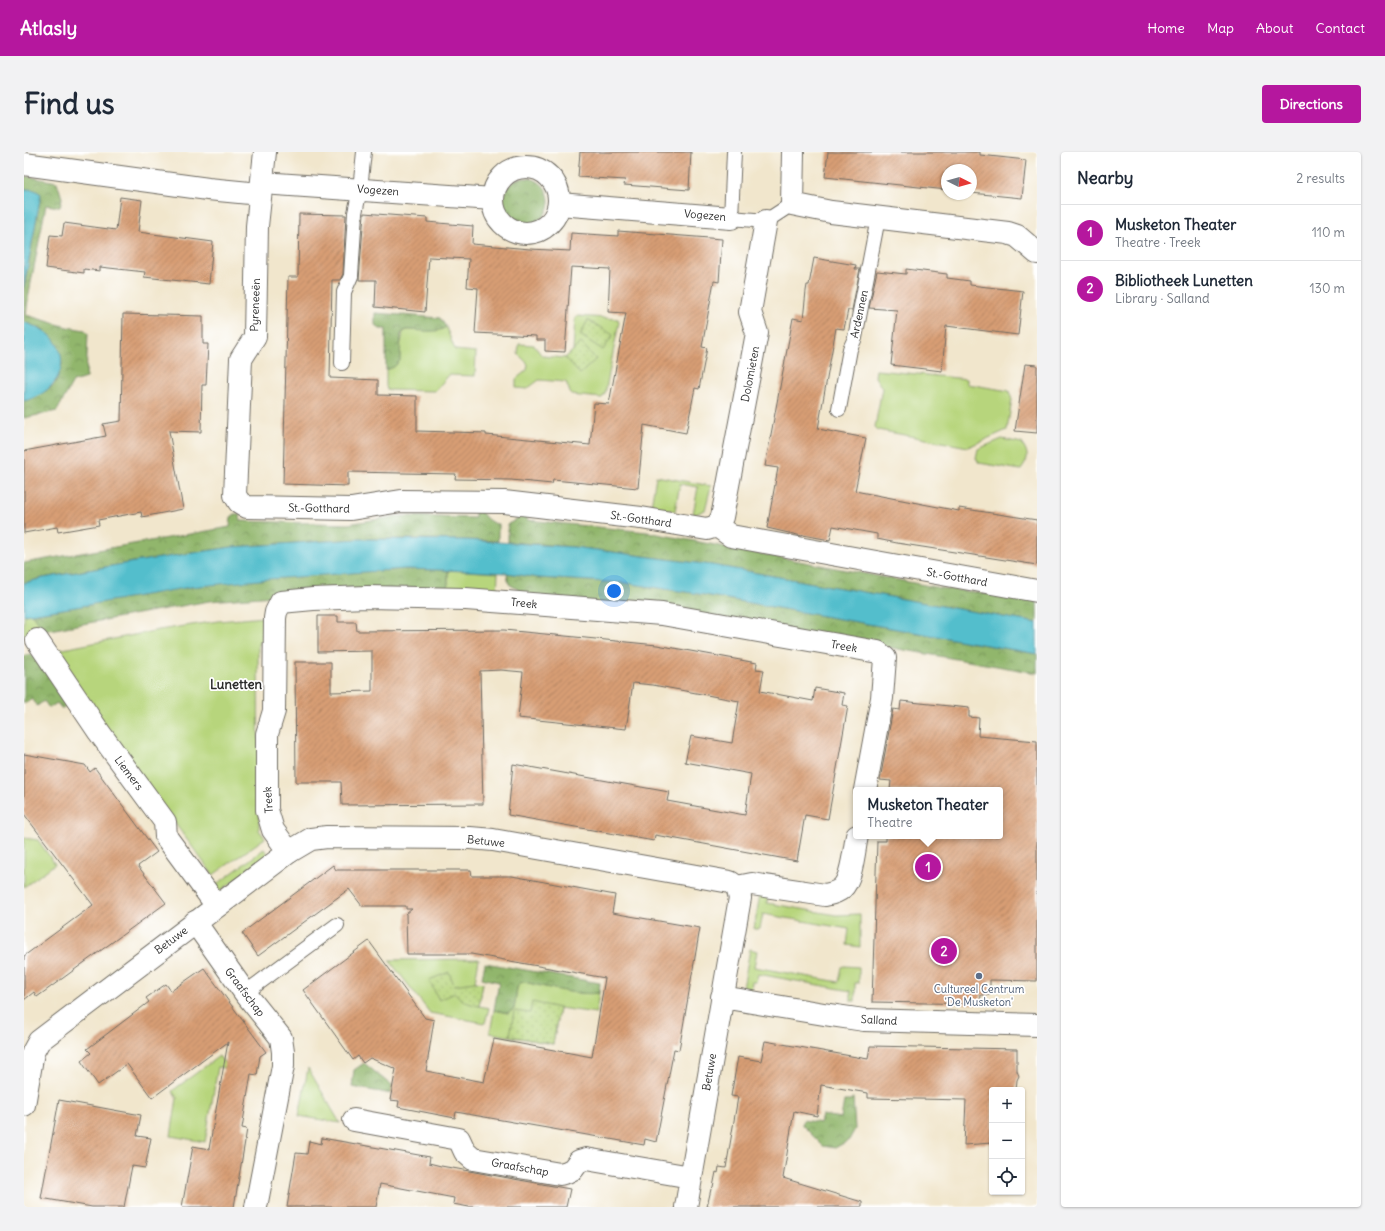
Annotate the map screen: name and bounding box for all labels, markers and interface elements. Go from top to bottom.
text: Atlasly [20,16,77,40]
text: Home [1147,19,1185,37]
text: Map [1207,19,1234,37]
text: About [1256,19,1294,37]
text: Contact [1316,19,1365,37]
button: Directions [1262,85,1361,123]
text: Find us [24,86,115,122]
north arrow [941,164,977,200]
text: Nearby [1077,167,1133,189]
text: 2 results [1296,170,1345,187]
street label: Vogezen [357,182,399,198]
street label: Vogezen [683,206,727,224]
text: Musketon Theater [1115,215,1236,234]
text: 1 [1087,224,1093,241]
text: 110 m [1312,224,1345,241]
text: Theatre · Treek [1115,234,1201,251]
text: Bibliotheek Lunetten [1115,271,1253,290]
street label: Pyreneeën [247,278,263,332]
text: 2 [1086,280,1094,297]
text: 130 m [1309,280,1345,297]
street label: Ardennen [847,289,871,339]
text: Library · Salland [1115,290,1210,307]
street label: Dolomieten [738,345,762,403]
street label: St.-Gotthard [288,500,350,516]
street label: St.-Gotthard [610,508,673,530]
street label: St.-Gotthard [925,565,989,589]
your location [604,581,624,601]
street label: Treek [510,595,538,611]
street label: Treek [830,637,859,655]
district label: Lunetten [210,676,263,693]
street label: Liemers [112,753,146,793]
street label: Treek [260,786,276,814]
popup [853,787,1003,839]
text: Musketon Theater [867,795,989,814]
text: Theatre [867,814,912,831]
street label: Betuwe [466,832,506,850]
pin: 1 [915,852,941,882]
street label: Betuwe [152,923,190,957]
pin: 2 [931,936,957,966]
street label: Graafschap [222,965,268,1019]
marker: Cultureel Centrum 'De Musketon' [974,971,984,981]
place label: Cultureel Centrum 'De Musketon' [934,982,1025,1009]
street label: Salland [860,1012,898,1028]
street label: Betuwe [699,1052,719,1092]
map controls [989,1087,1025,1195]
button: + [989,1087,1025,1123]
button: − [989,1123,1025,1159]
street label: Graafschap [490,1155,550,1179]
button: locate [989,1159,1025,1195]

